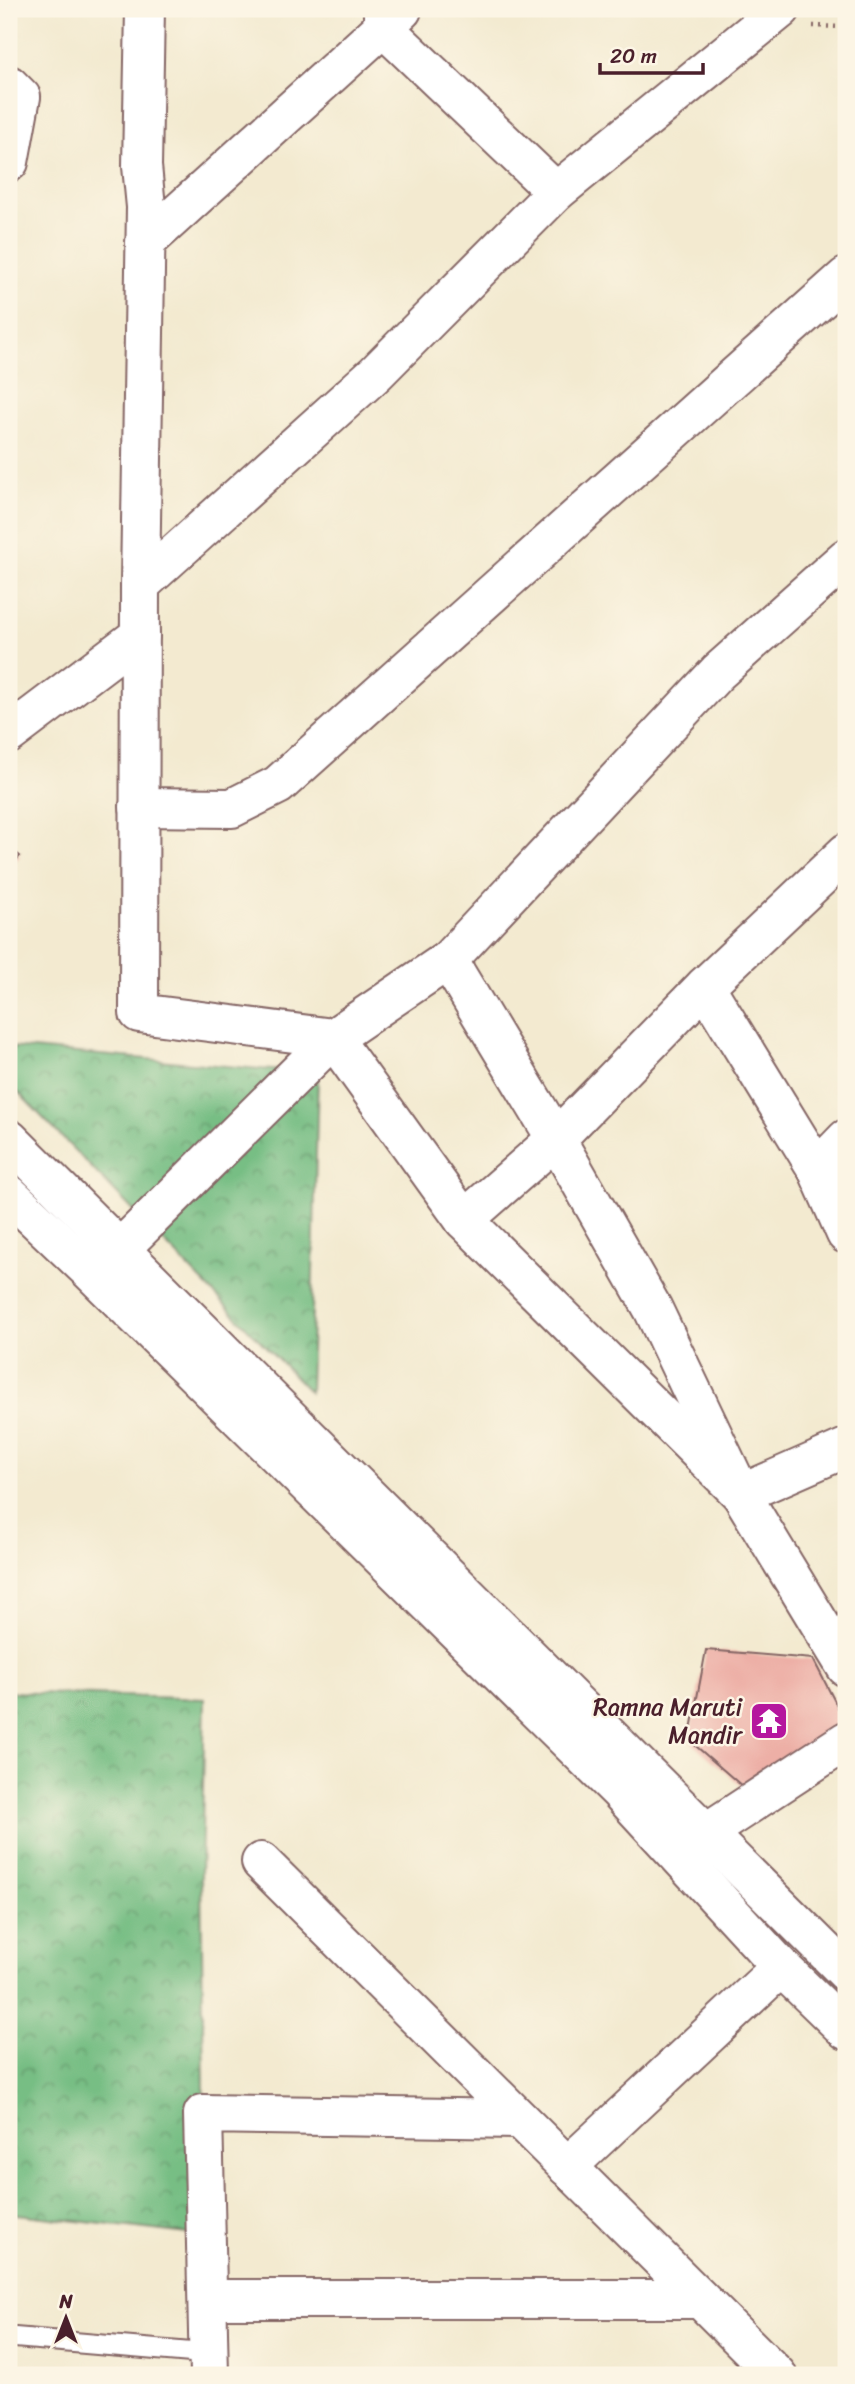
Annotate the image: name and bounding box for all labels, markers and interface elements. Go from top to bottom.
scale bar [600,32,703,76]
text: 20 m [610,37,657,75]
place label: Ramna Maruti Mandir [593,1686,743,1756]
temple icon: Ramna Maruti Mandir [748,1700,790,1742]
north arrow [32,2282,102,2352]
text: N [58,2285,73,2318]

